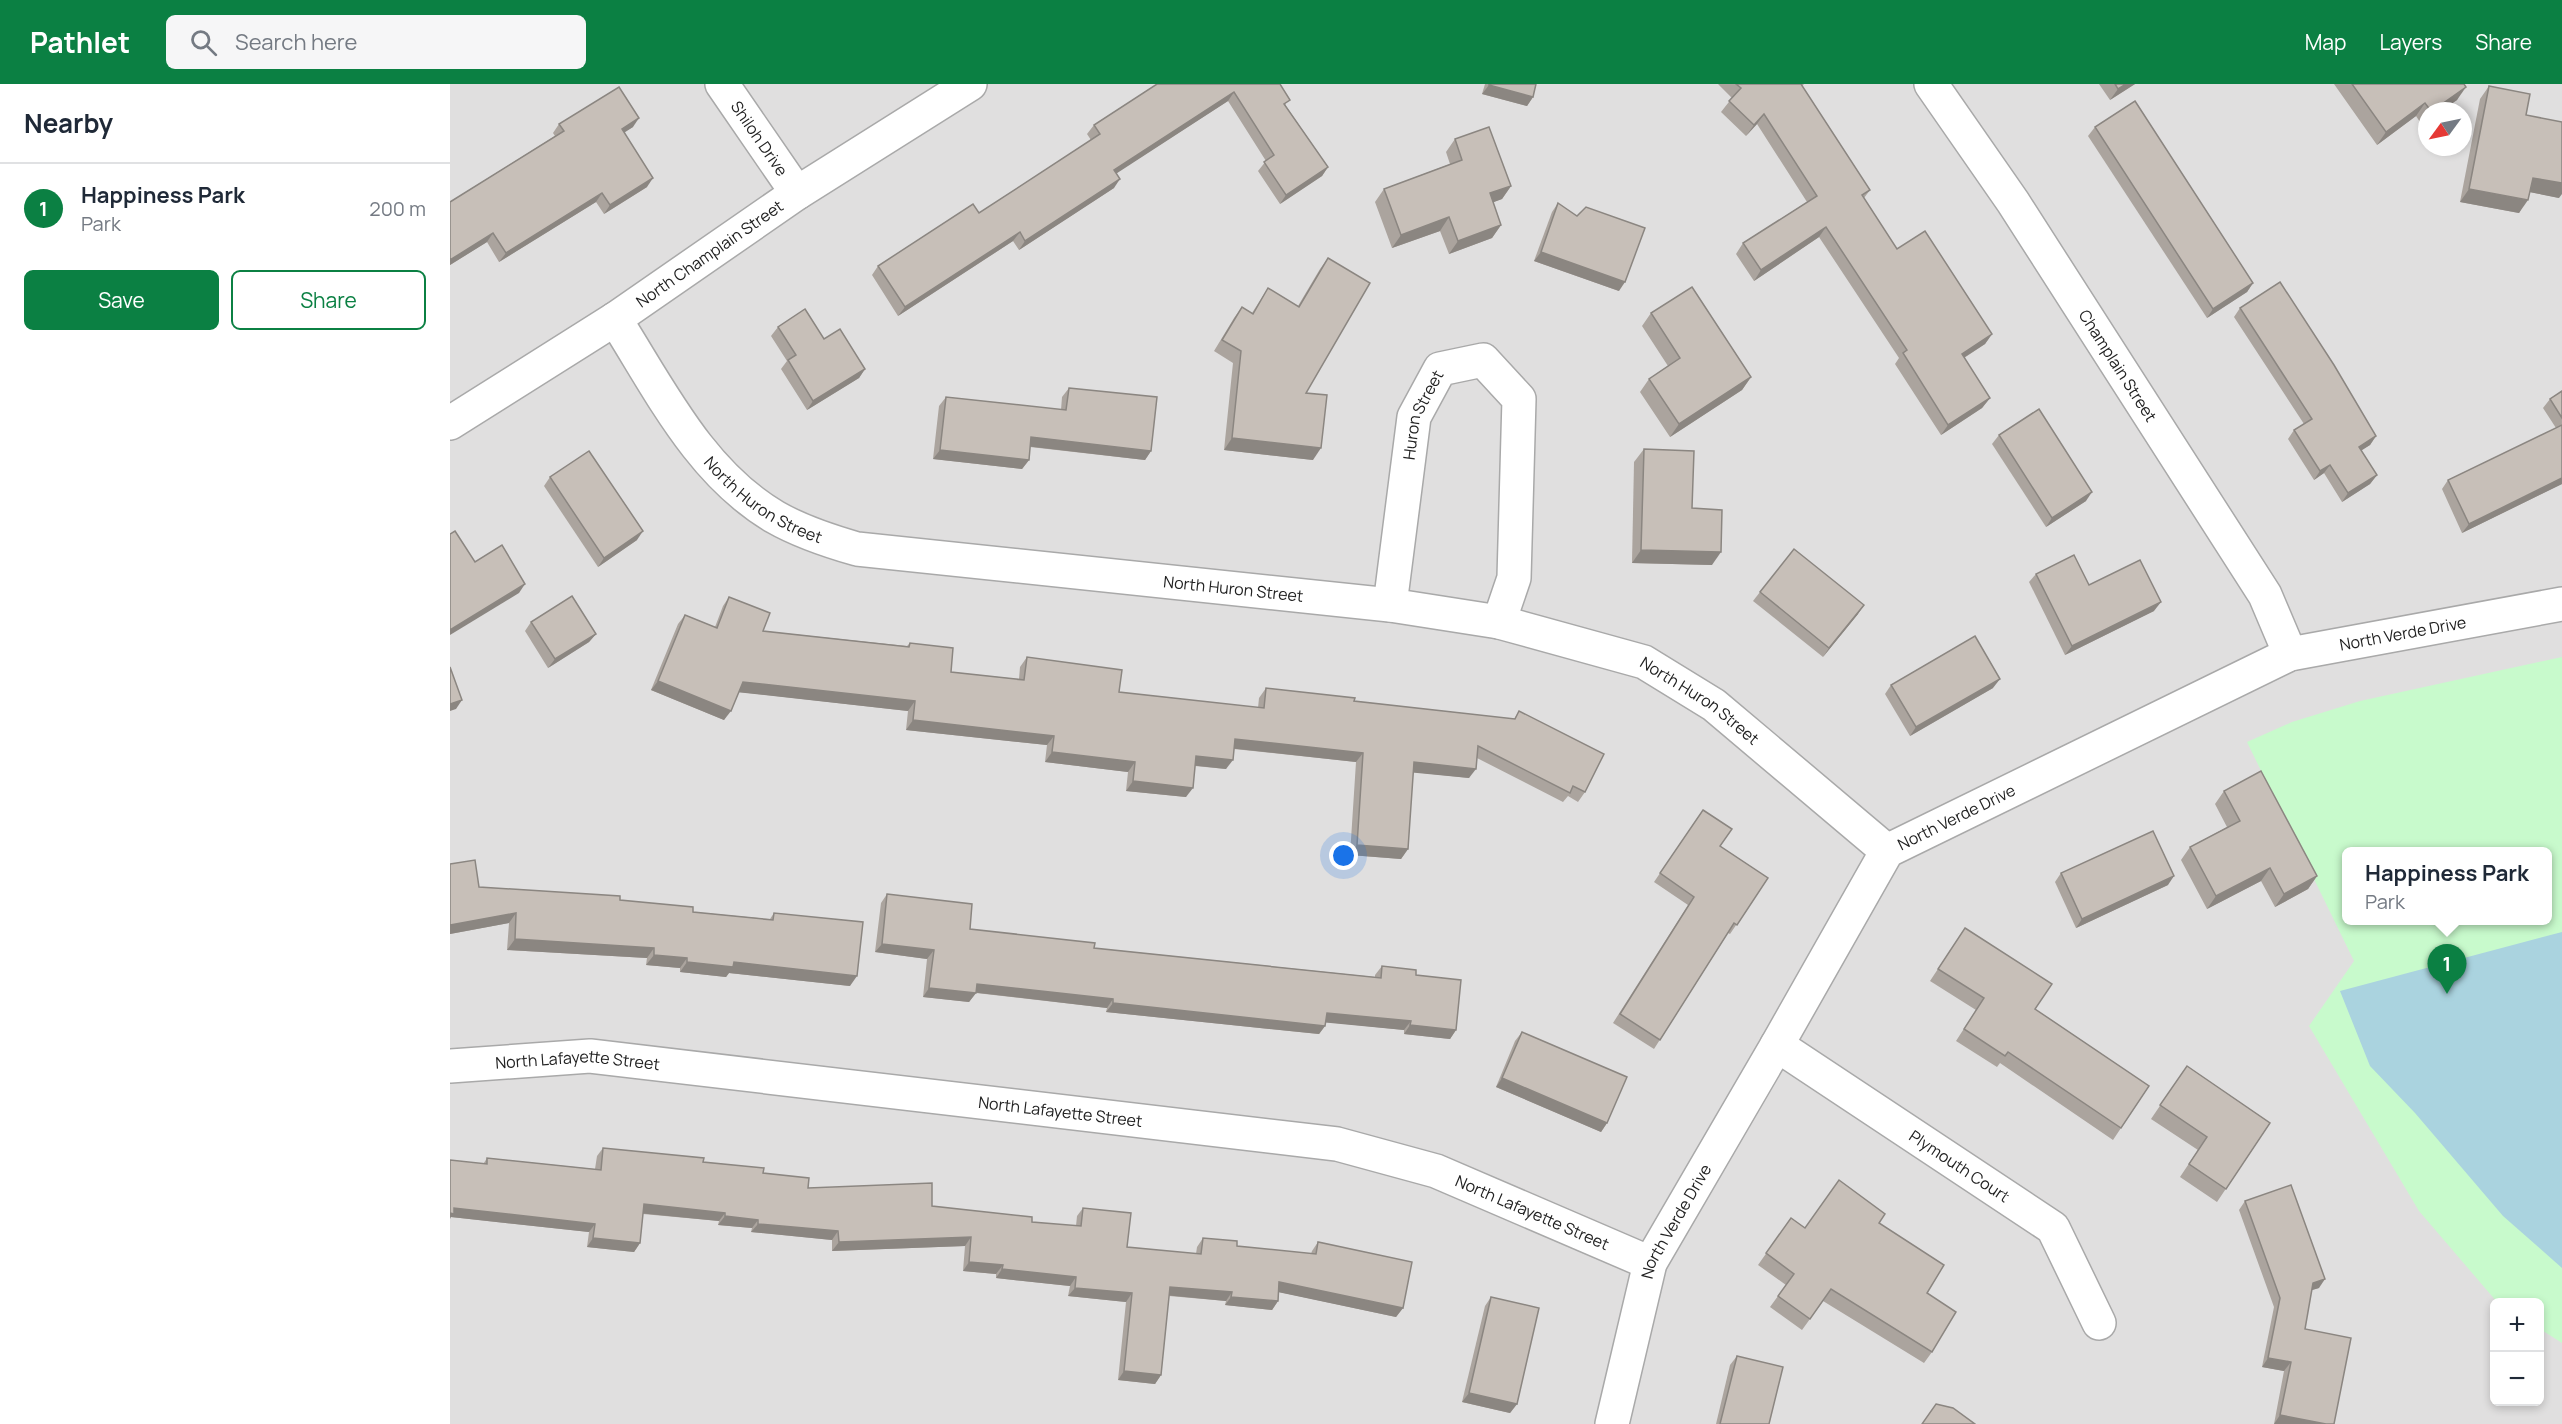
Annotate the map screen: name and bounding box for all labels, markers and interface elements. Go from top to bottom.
search box [166,15,586,69]
text: Pathlet [30,23,130,61]
icon: search [187,26,220,59]
text: Search here [235,27,357,57]
text: Map [2305,28,2346,56]
text: Layers [2379,28,2442,56]
text: Share [2475,28,2532,56]
street label: Shiloh Drive [726,96,793,180]
north arrow [2418,102,2472,156]
text: Nearby [24,105,113,141]
text: Happiness Park [81,180,245,210]
text: 1 [39,195,48,222]
text: 200 m [369,195,426,222]
street label: North Champlain Street [632,195,787,312]
text: Park [81,210,121,237]
button: Save [24,270,219,330]
button: Share [231,270,426,330]
street label: Champlain Street [2074,305,2162,426]
street label: Huron Street [1398,366,1449,461]
street label: North Huron Street [699,451,825,548]
street label: North Huron Street [1162,570,1304,607]
street label: North Verde Drive [2338,611,2468,656]
street label: North Huron Street [1636,651,1764,750]
street label: North Verde Drive [1894,779,2019,855]
your location [1329,841,1358,870]
popup [2342,847,2552,925]
text: Happiness Park [2365,858,2529,888]
text: Park [2365,888,2405,915]
pin: 1 [2428,944,2466,994]
street label: North Lafayette Street [494,1045,661,1075]
street label: North Lafayette Street [977,1091,1144,1132]
street label: Plymouth Court [1905,1125,2014,1207]
street label: North Verde Drive [1636,1160,1716,1281]
street label: North Lafayette Street [1452,1170,1613,1255]
map controls [2490,1298,2544,1406]
button: + [2490,1298,2544,1352]
button: − [2490,1352,2544,1406]

